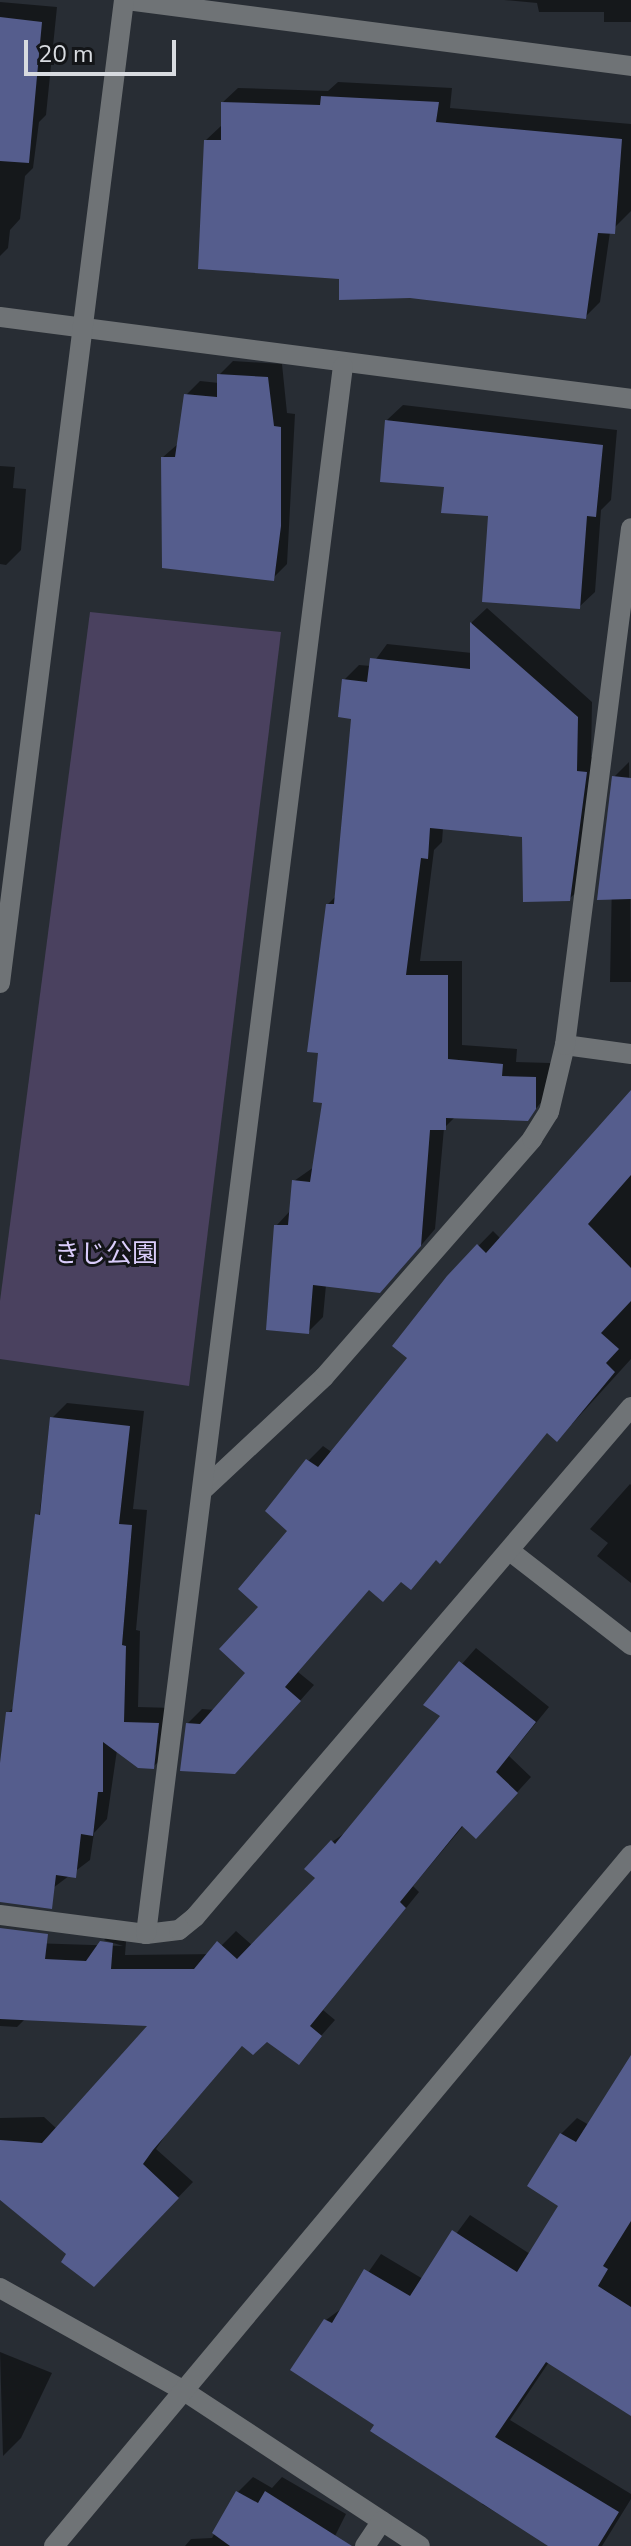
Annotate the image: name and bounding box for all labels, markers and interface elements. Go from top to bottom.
scale bar [28,24,180,74]
text: 20 m [38,38,94,70]
park label: きじ公園 [54,1238,158,1270]

